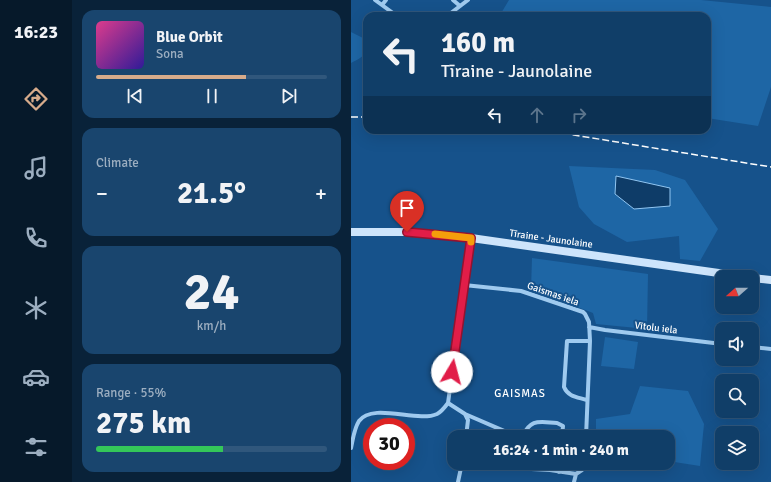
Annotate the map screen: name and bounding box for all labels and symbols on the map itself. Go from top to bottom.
pin [390,191,424,232]
street label: Tīraine - Jaunolaine [509,227,593,251]
north arrow [715,270,759,314]
street label: Gaismas iela [526,280,580,308]
street label: Vītolu iela [634,319,678,337]
position arrow [431,351,473,393]
district label: GAISMAS [494,387,546,400]
speed limit sign: 30 [363,418,415,470]

